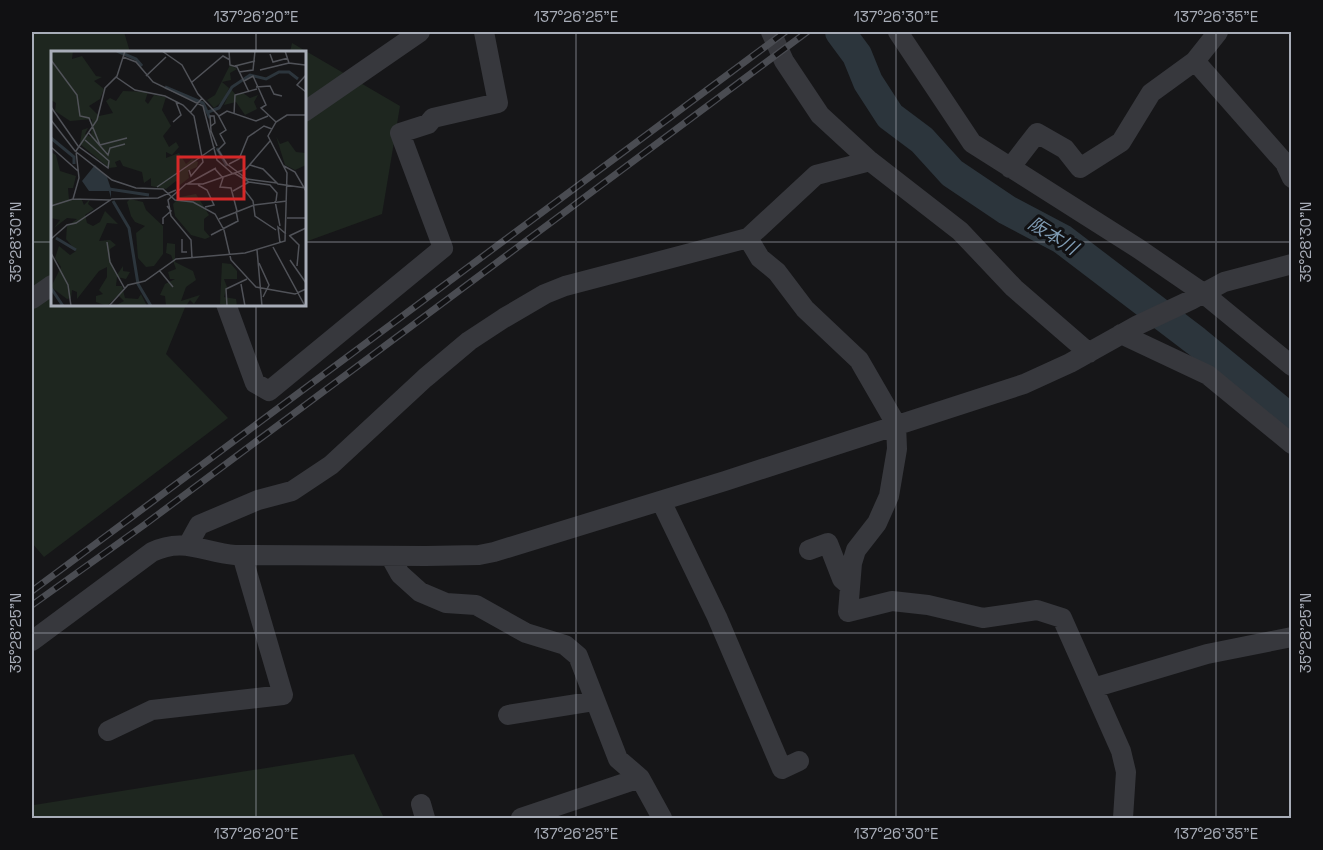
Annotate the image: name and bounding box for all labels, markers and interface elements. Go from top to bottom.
text: 137°26'20"E [214,7,298,26]
text: 137°26'25"E [534,7,618,26]
text: 137°26'30"E [854,7,939,26]
text: 137°26'35"E [1174,7,1258,26]
inset map [51,51,306,306]
text: 35°28'30"N [6,202,25,282]
text: 35°28'30"N [1296,202,1315,282]
water label: 阪本川 [1024,212,1084,261]
text: 35°28'25"N [6,593,25,673]
text: 35°28'25"N [1296,593,1315,673]
text: 137°26'20"E [214,824,298,843]
text: 137°26'25"E [534,824,618,843]
text: 137°26'30"E [854,824,939,843]
text: 137°26'35"E [1174,824,1258,843]

